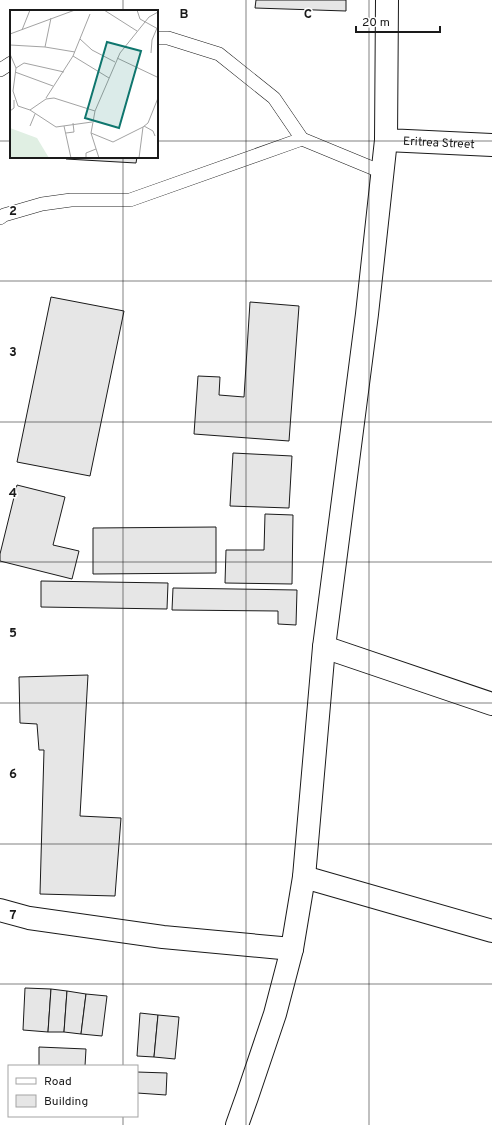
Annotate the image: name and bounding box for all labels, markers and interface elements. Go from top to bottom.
text: B [180,7,189,23]
text: C [304,7,312,23]
scale bar [356,8,440,34]
inset map [10,10,158,158]
text: 20 m [362,15,390,31]
street label: Eritrea Street [403,134,475,153]
text: 2 [9,204,17,220]
text: 3 [9,345,17,361]
text: 4 [9,486,17,502]
text: 5 [9,626,17,642]
text: 6 [9,767,17,783]
text: 7 [10,908,17,924]
legend [8,1065,138,1117]
text: Road [44,1074,72,1090]
text: Building [44,1094,88,1110]

